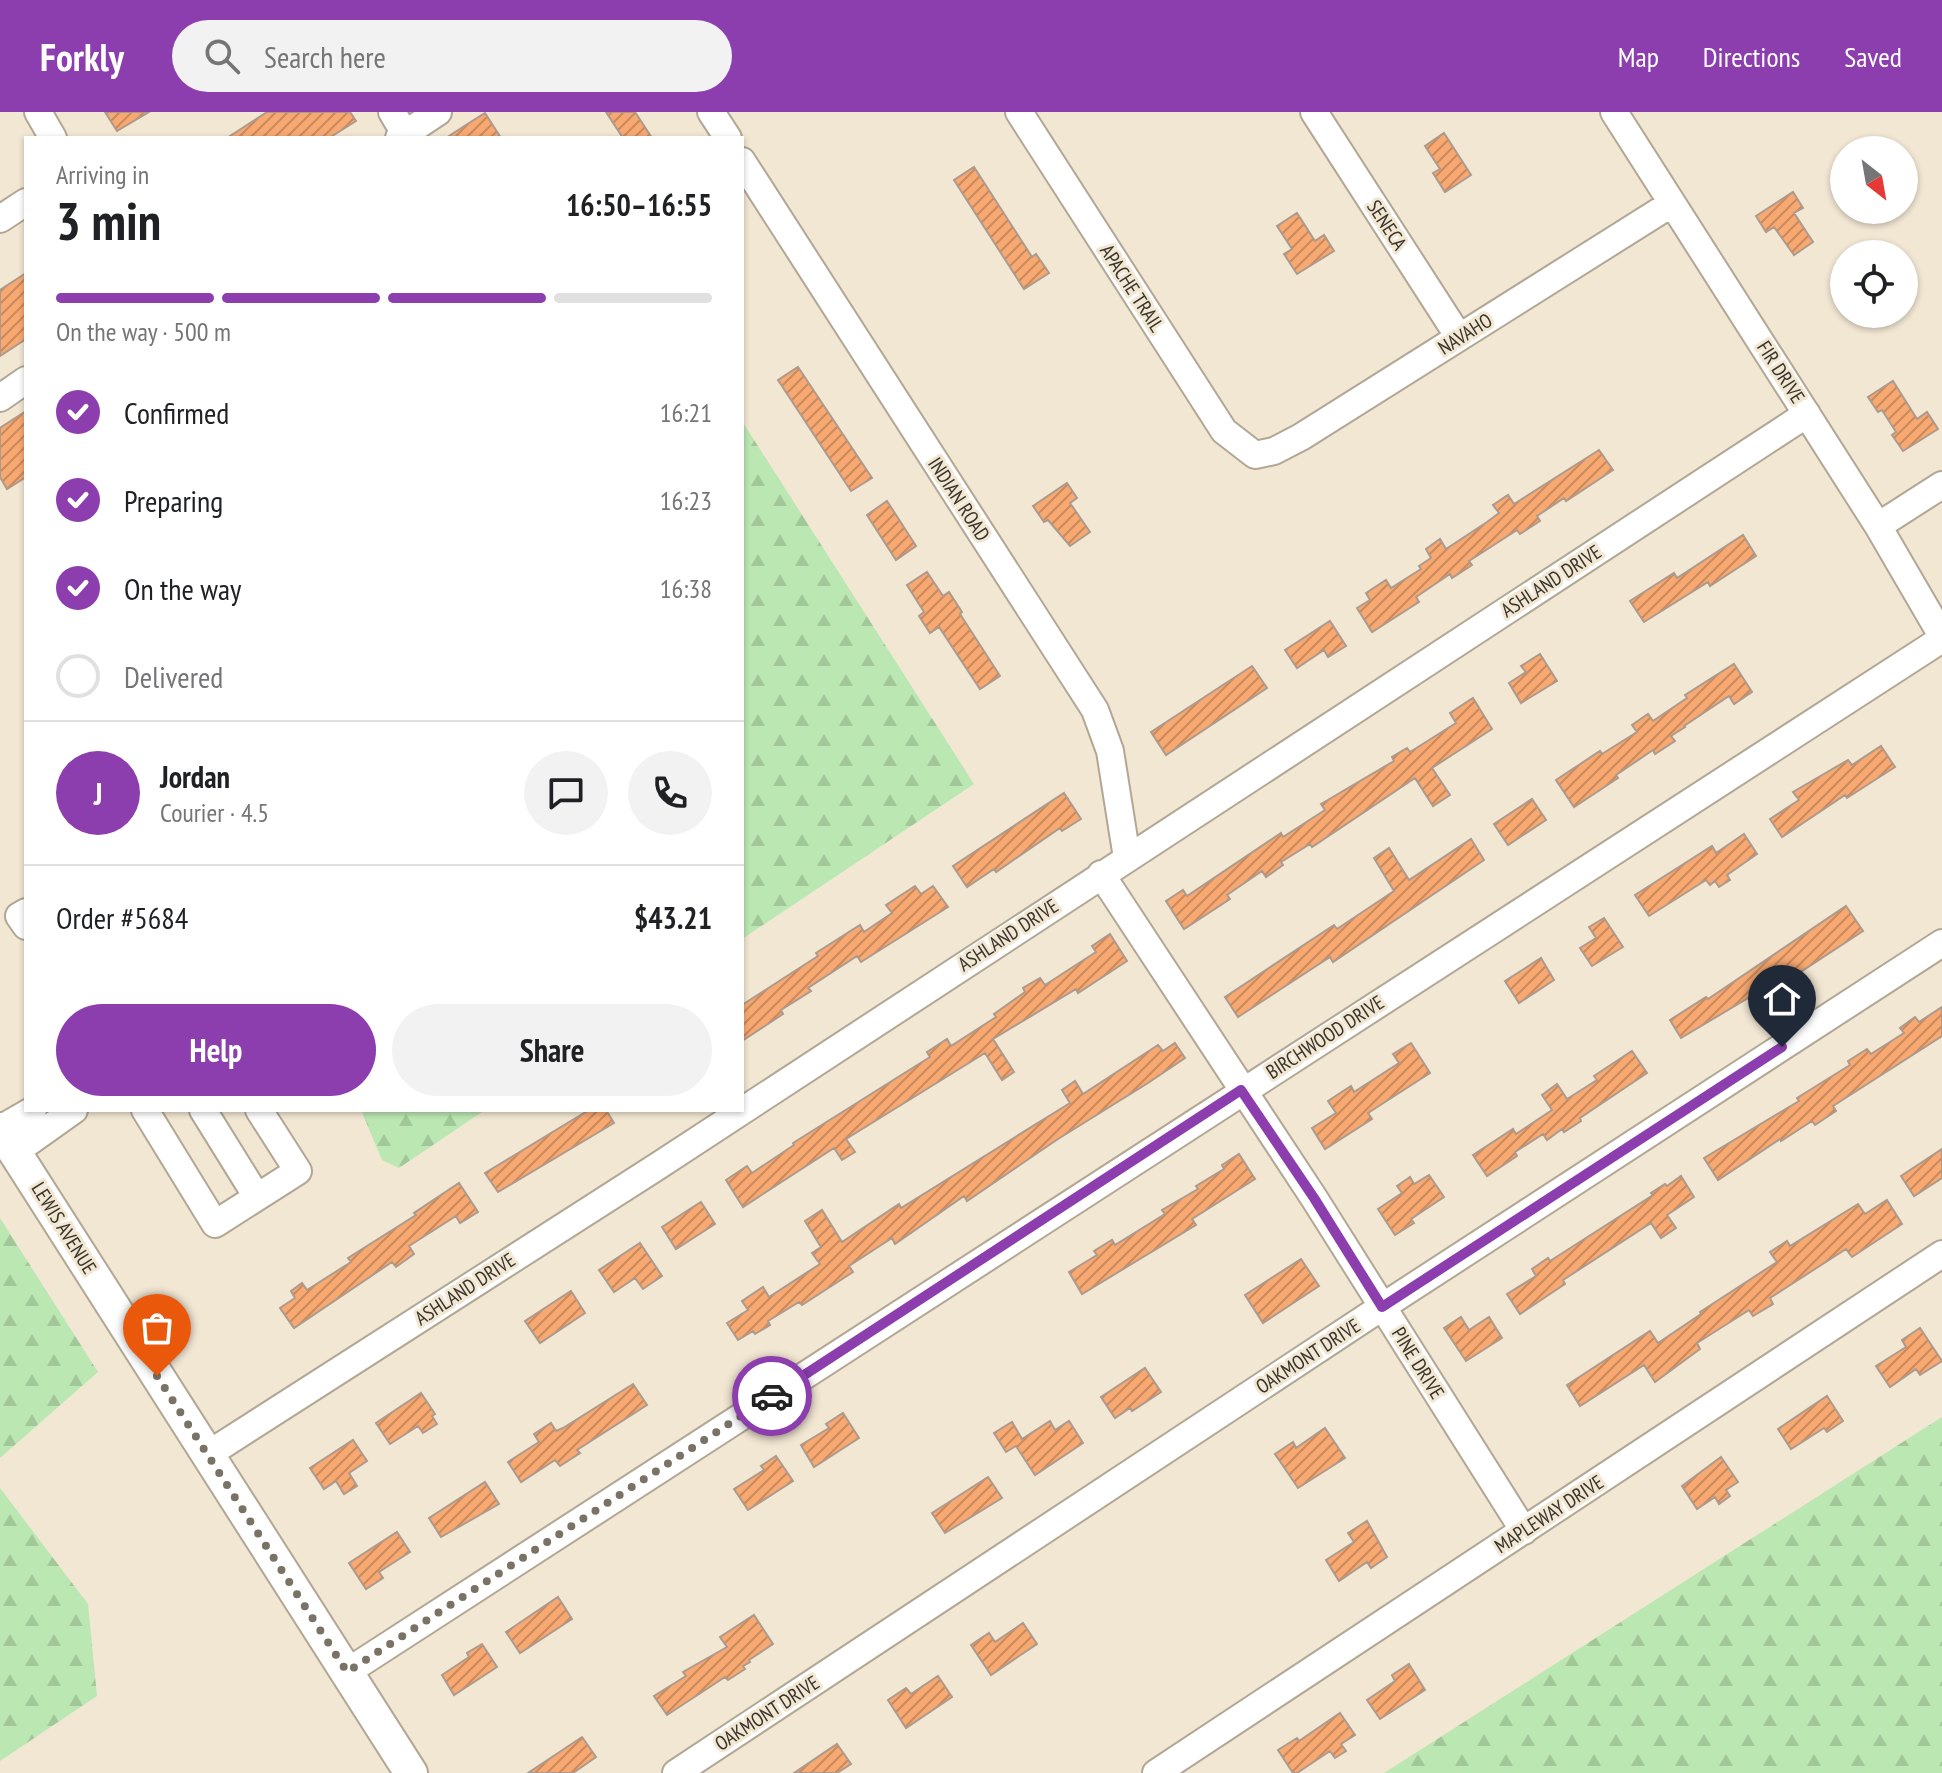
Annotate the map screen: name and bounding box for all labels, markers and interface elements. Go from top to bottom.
search box [172,20,732,92]
text: Forkly [40,32,124,81]
icon: search [200,34,244,78]
text: Search here [264,37,386,76]
text: Map [1618,38,1659,75]
text: Directions [1703,38,1800,75]
text: Saved [1844,38,1902,75]
north arrow [1830,136,1918,224]
map controls [1830,136,1918,328]
text: Arriving in [56,158,149,191]
text: 16:50–16:55 [566,185,712,224]
text: 3 min [56,187,161,254]
street label: SENECA [1361,195,1413,255]
street label: APACHE TRAIL [1094,239,1170,337]
button: locate [1830,240,1918,328]
street label: NAVAHO [1433,307,1497,361]
text: On the way · 500 m [56,315,231,348]
street label: FIR DRIVE [1751,336,1811,408]
icon: check [56,390,100,434]
text: Confirmed [124,393,229,432]
text: 16:21 [660,396,712,429]
street label: INDIAN ROAD [922,452,996,546]
icon: check [56,478,100,522]
text: Preparing [124,481,223,520]
text: 16:23 [660,484,712,517]
street label: ASHLAND DRIVE [1496,539,1606,623]
icon: check [56,566,100,610]
text: On the way [124,569,241,608]
text: 16:38 [660,572,712,605]
text: Delivered [124,657,223,696]
button: chat [524,751,608,835]
button: phone [628,751,712,835]
text: Jordan [160,757,230,796]
text: J [94,774,102,813]
text: Courier · 4.5 [160,796,269,829]
street label: ASHLAND DRIVE [953,893,1063,977]
text: Order #5684 [56,898,188,937]
text: $43.21 [634,898,712,937]
pin [1748,965,1816,1047]
icon: home [1760,977,1804,1021]
street label: BIRCHWOOD DRIVE [1261,989,1389,1085]
button: Help [56,1004,376,1096]
button: Share [392,1004,712,1096]
street label: LEWIS AVENUE [26,1177,102,1279]
street label: ASHLAND DRIVE [410,1247,520,1331]
pin [123,1294,191,1376]
icon: bag [135,1306,179,1350]
street label: OAKMONT DRIVE [1251,1313,1365,1399]
street label: PINE DRIVE [1386,1322,1450,1404]
courier [732,1356,812,1436]
icon: car [750,1374,794,1418]
street label: MAPLEWAY DRIVE [1490,1469,1608,1559]
street label: OAKMONT DRIVE [710,1670,824,1756]

